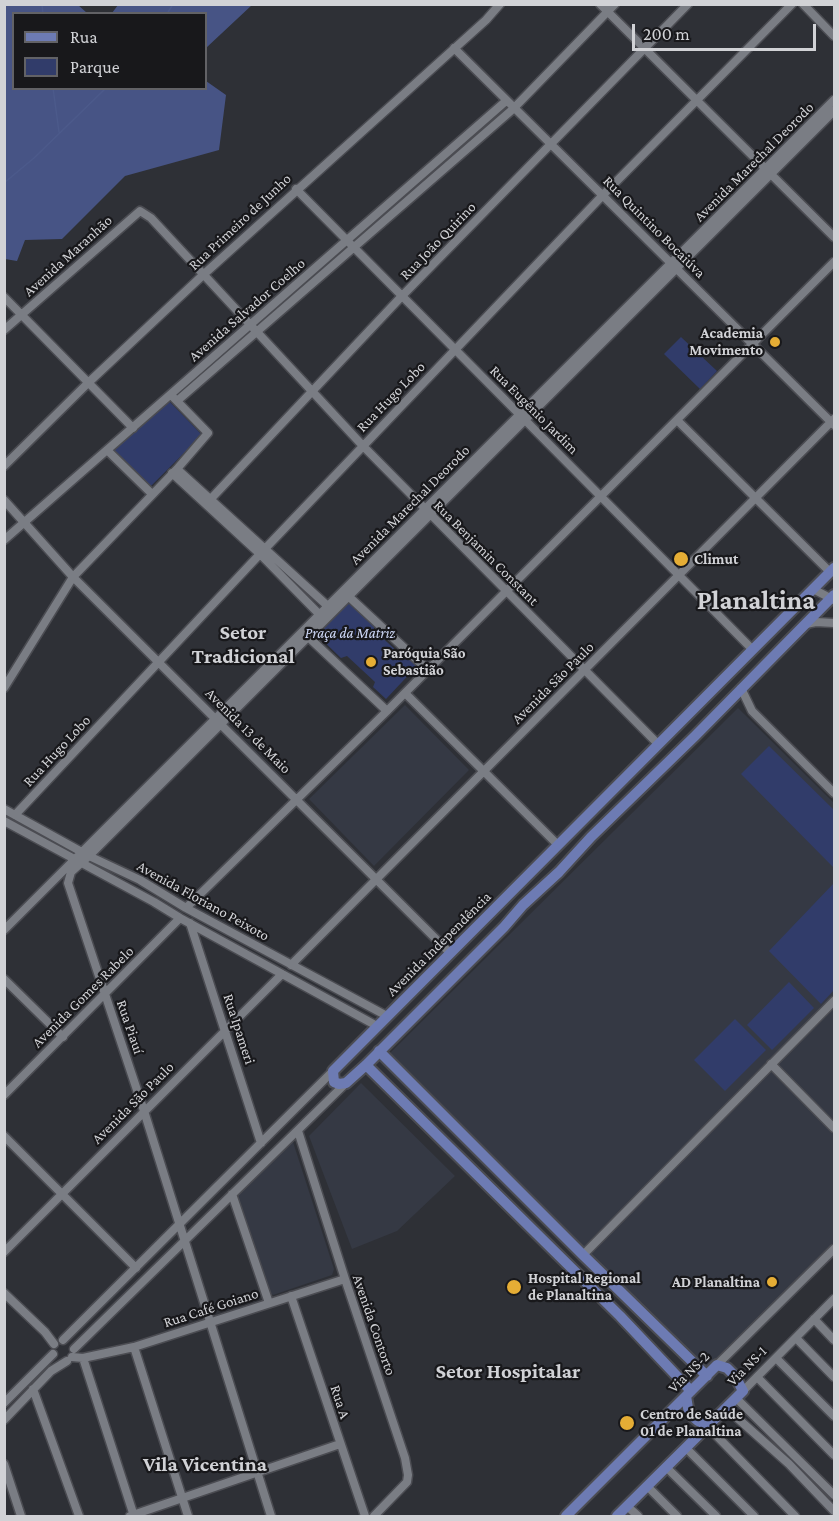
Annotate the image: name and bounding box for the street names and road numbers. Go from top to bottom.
street label: Avenida Marechal Deorodo [690,98,818,226]
street label: Rua Primeiro de Junho [185,170,295,274]
street label: Rua Quintino Bocaiúva [599,172,709,282]
street label: Rua João Quirino [396,198,480,284]
street label: Avenida Maranhão [20,211,116,301]
street label: Avenida Salvador Coelho [185,254,309,366]
street label: Rua Hugo Lobo [353,358,429,436]
street label: Rua Eugênio Jardim [486,362,582,458]
street label: Avenida Marechal Deorodo [346,441,474,569]
street label: Rua Benjamin Constant [430,497,542,609]
street label: Avenida São Paulo [508,638,598,728]
street label: Avenida 13 de Maio [201,684,295,778]
street label: Rua Hugo Lobo [19,712,95,790]
street label: Avenida Floriano Peixoto [134,857,272,945]
street label: Avenida Independência [383,888,495,1000]
street label: Avenida Gomes Rabelo [28,942,138,1052]
street label: Rua Ipameri [219,991,259,1067]
street label: Rua Piauí [112,998,148,1056]
street label: Avenida São Paulo [88,1058,178,1148]
street label: Avenida Contorto [348,1272,400,1378]
street label: Rua Café Goiano [161,1284,261,1332]
street label: Via NS-1 [723,1342,771,1390]
street label: Via NS-2 [664,1347,714,1397]
street label: Rua A [326,1383,354,1421]

